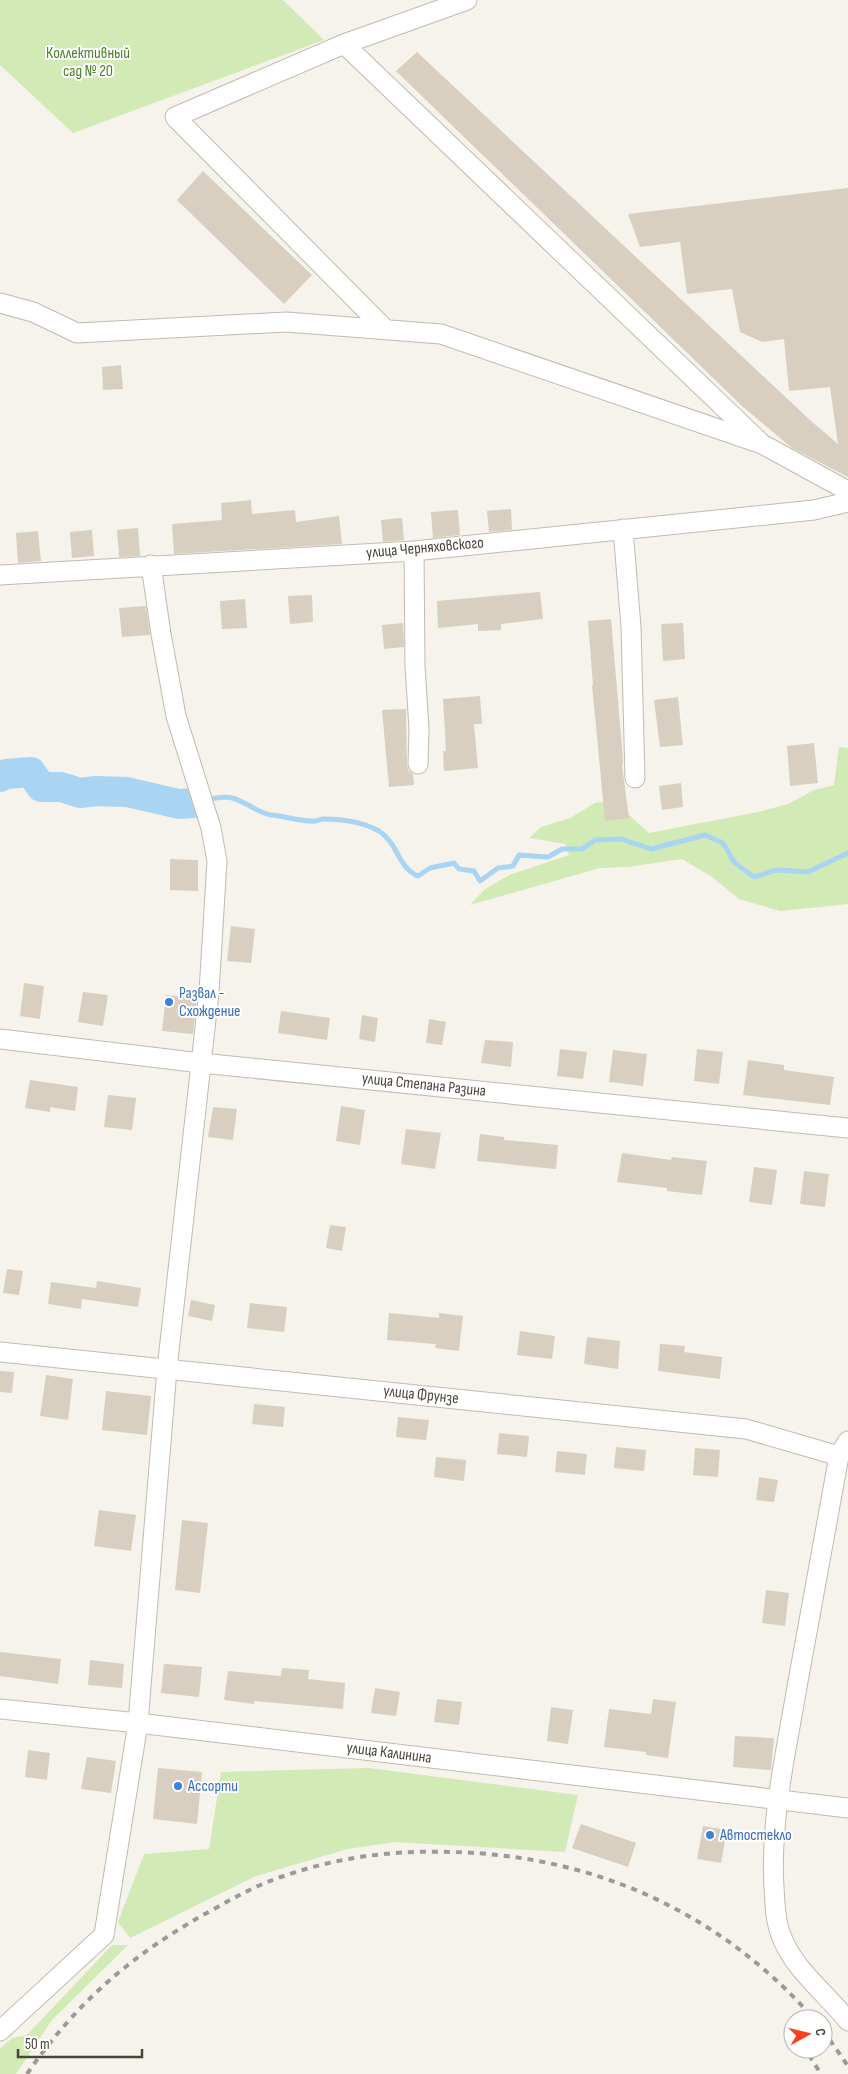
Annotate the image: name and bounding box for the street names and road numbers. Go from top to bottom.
street label: улица Черняховского [365,533,485,563]
street label: улица Степана Разина [361,1069,487,1101]
street label: улица Фрунзе [382,1382,460,1408]
street label: улица Калинина [345,1738,433,1768]

